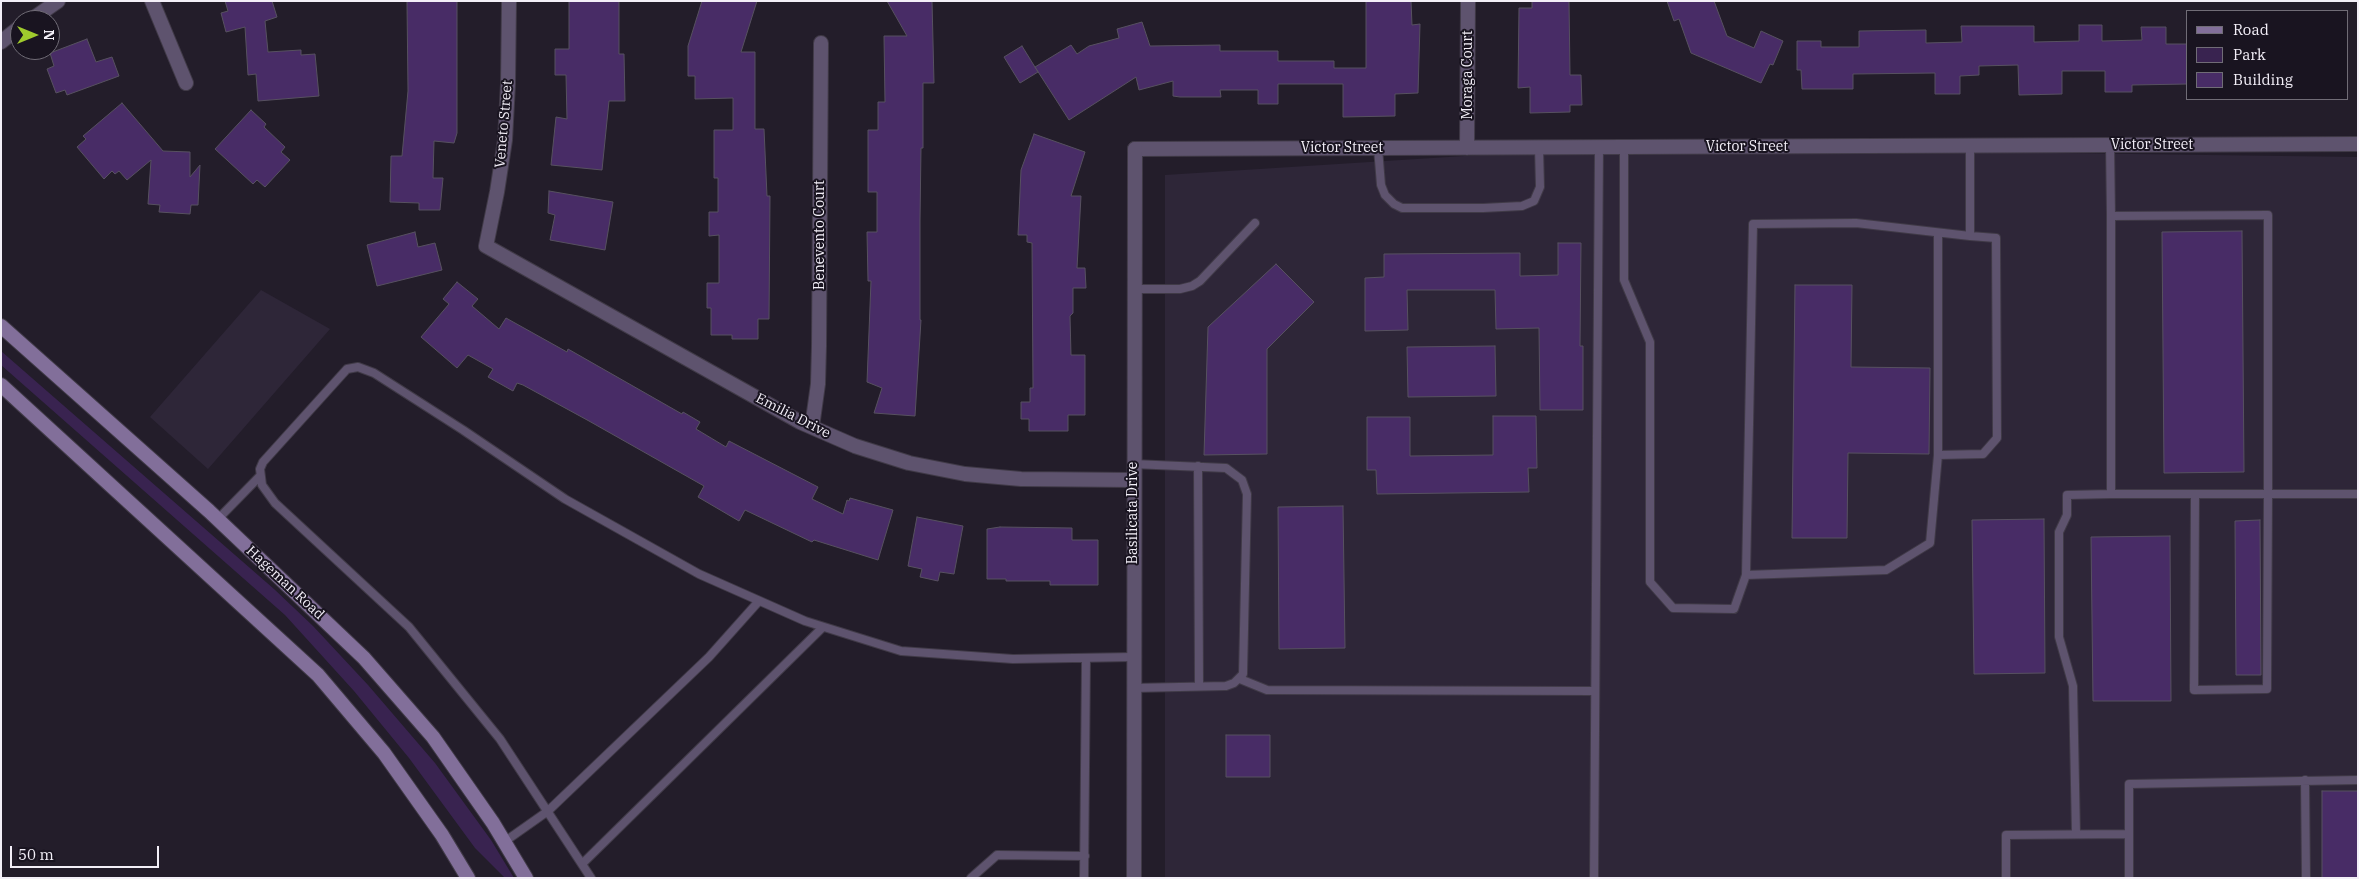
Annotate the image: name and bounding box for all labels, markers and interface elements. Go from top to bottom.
north arrow [10,10,60,60]
legend [2186,10,2349,100]
text: Road [2233,20,2269,39]
text: N [40,29,58,41]
street label: Moraga Court [1460,30,1476,120]
text: Park [2233,45,2266,64]
text: Building [2233,70,2293,89]
street label: Veneto Street [492,79,516,169]
street label: Victor Street [2111,137,2193,153]
street label: Victor Street [1706,139,1788,155]
street label: Victor Street [1301,140,1383,156]
street label: Benevento Court [812,180,828,290]
street label: Emilia Drive [753,390,833,442]
street label: Basilicata Drive [1125,462,1141,564]
street label: Hageman Road [243,543,327,623]
scale bar [12,836,161,868]
text: 50 m [18,845,54,864]

